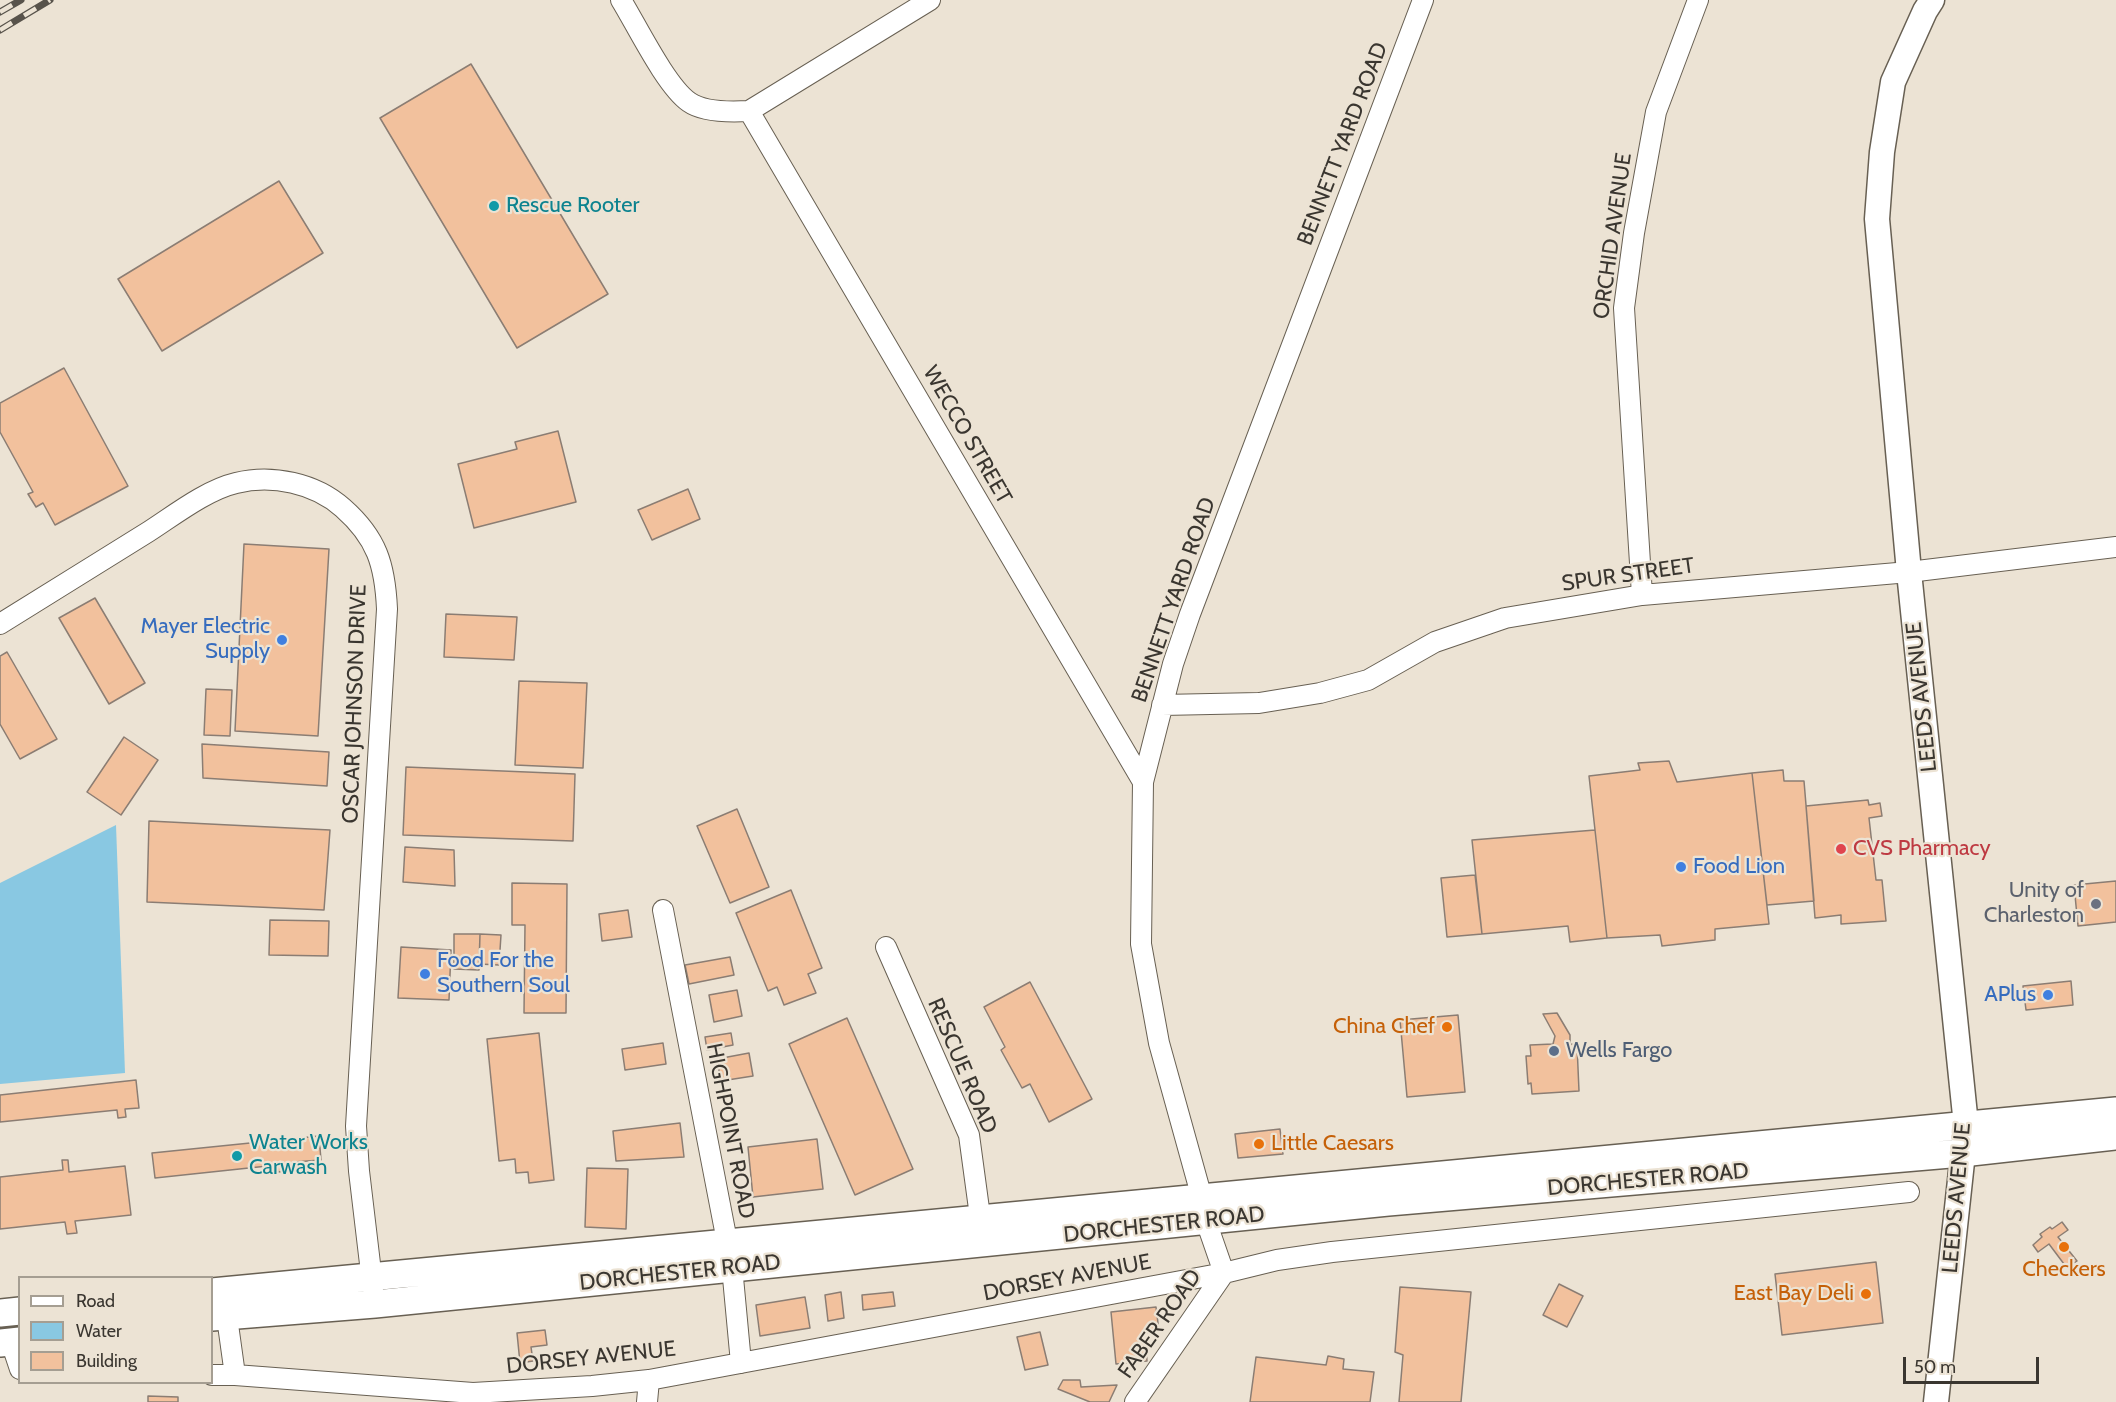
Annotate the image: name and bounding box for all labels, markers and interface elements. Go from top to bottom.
street label: BENNETT YARD ROAD [1292,39,1394,249]
street label: ORCHID AVENUE [1588,151,1638,321]
place label: Rescue Rooter [506,193,639,219]
marker: Rescue Rooter [487,199,501,213]
street label: WECCO STREET [917,361,1017,509]
street label: BENNETT YARD ROAD [1126,494,1222,706]
street label: SPUR STREET [1560,553,1696,597]
street label: OSCAR JOHNSON DRIVE [338,584,372,824]
place label: Mayer Electric Supply [141,614,270,666]
street label: LEEDS AVENUE [1901,621,1943,773]
marker: Mayer Electric Supply [275,633,289,647]
place label: CVS Pharmacy [1853,836,1991,862]
marker: CVS Pharmacy [1834,842,1848,856]
place label: Food Lion [1693,854,1785,880]
marker: Food Lion [1674,860,1688,874]
place label: Unity of Charleston [1984,878,2084,930]
marker: Unity of Charleston [2089,897,2103,911]
place label: Food For the Southern Soul [437,948,570,999]
marker: Food For the Southern Soul [418,967,432,981]
place label: APlus [1984,982,2036,1008]
marker: APlus [2041,988,2055,1002]
street label: RESCUE ROAD [922,994,1002,1138]
place label: China Chef [1333,1014,1435,1040]
marker: China Chef [1440,1020,1454,1034]
place label: Wells Fargo [1566,1038,1672,1064]
street label: HIGHPOINT ROAD [700,1041,760,1221]
marker: Wells Fargo [1547,1044,1561,1058]
street label: LEEDS AVENUE [1937,1122,1977,1274]
place label: Water Works Carwash [249,1130,368,1182]
place label: Little Caesars [1271,1131,1394,1157]
marker: Little Caesars [1252,1137,1266,1151]
marker: Water Works Carwash [230,1149,244,1163]
street label: DORCHESTER ROAD [1546,1158,1750,1202]
street label: DORCHESTER ROAD [1062,1201,1266,1249]
marker: Checkers [2057,1240,2071,1254]
street label: DORCHESTER ROAD [578,1249,782,1297]
street label: DORSEY AVENUE [981,1249,1153,1307]
place label: Checkers [2022,1257,2106,1283]
street label: FABER ROAD [1113,1264,1207,1384]
legend [18,1276,213,1384]
place label: East Bay Deli [1733,1281,1854,1307]
marker: East Bay Deli [1859,1287,1873,1301]
text: Road [76,1290,115,1312]
text: Water [76,1320,122,1342]
street label: DORSEY AVENUE [505,1336,677,1380]
scale bar [1906,1345,2042,1383]
text: Building [76,1350,137,1372]
text: 50 m [1914,1356,1956,1378]

